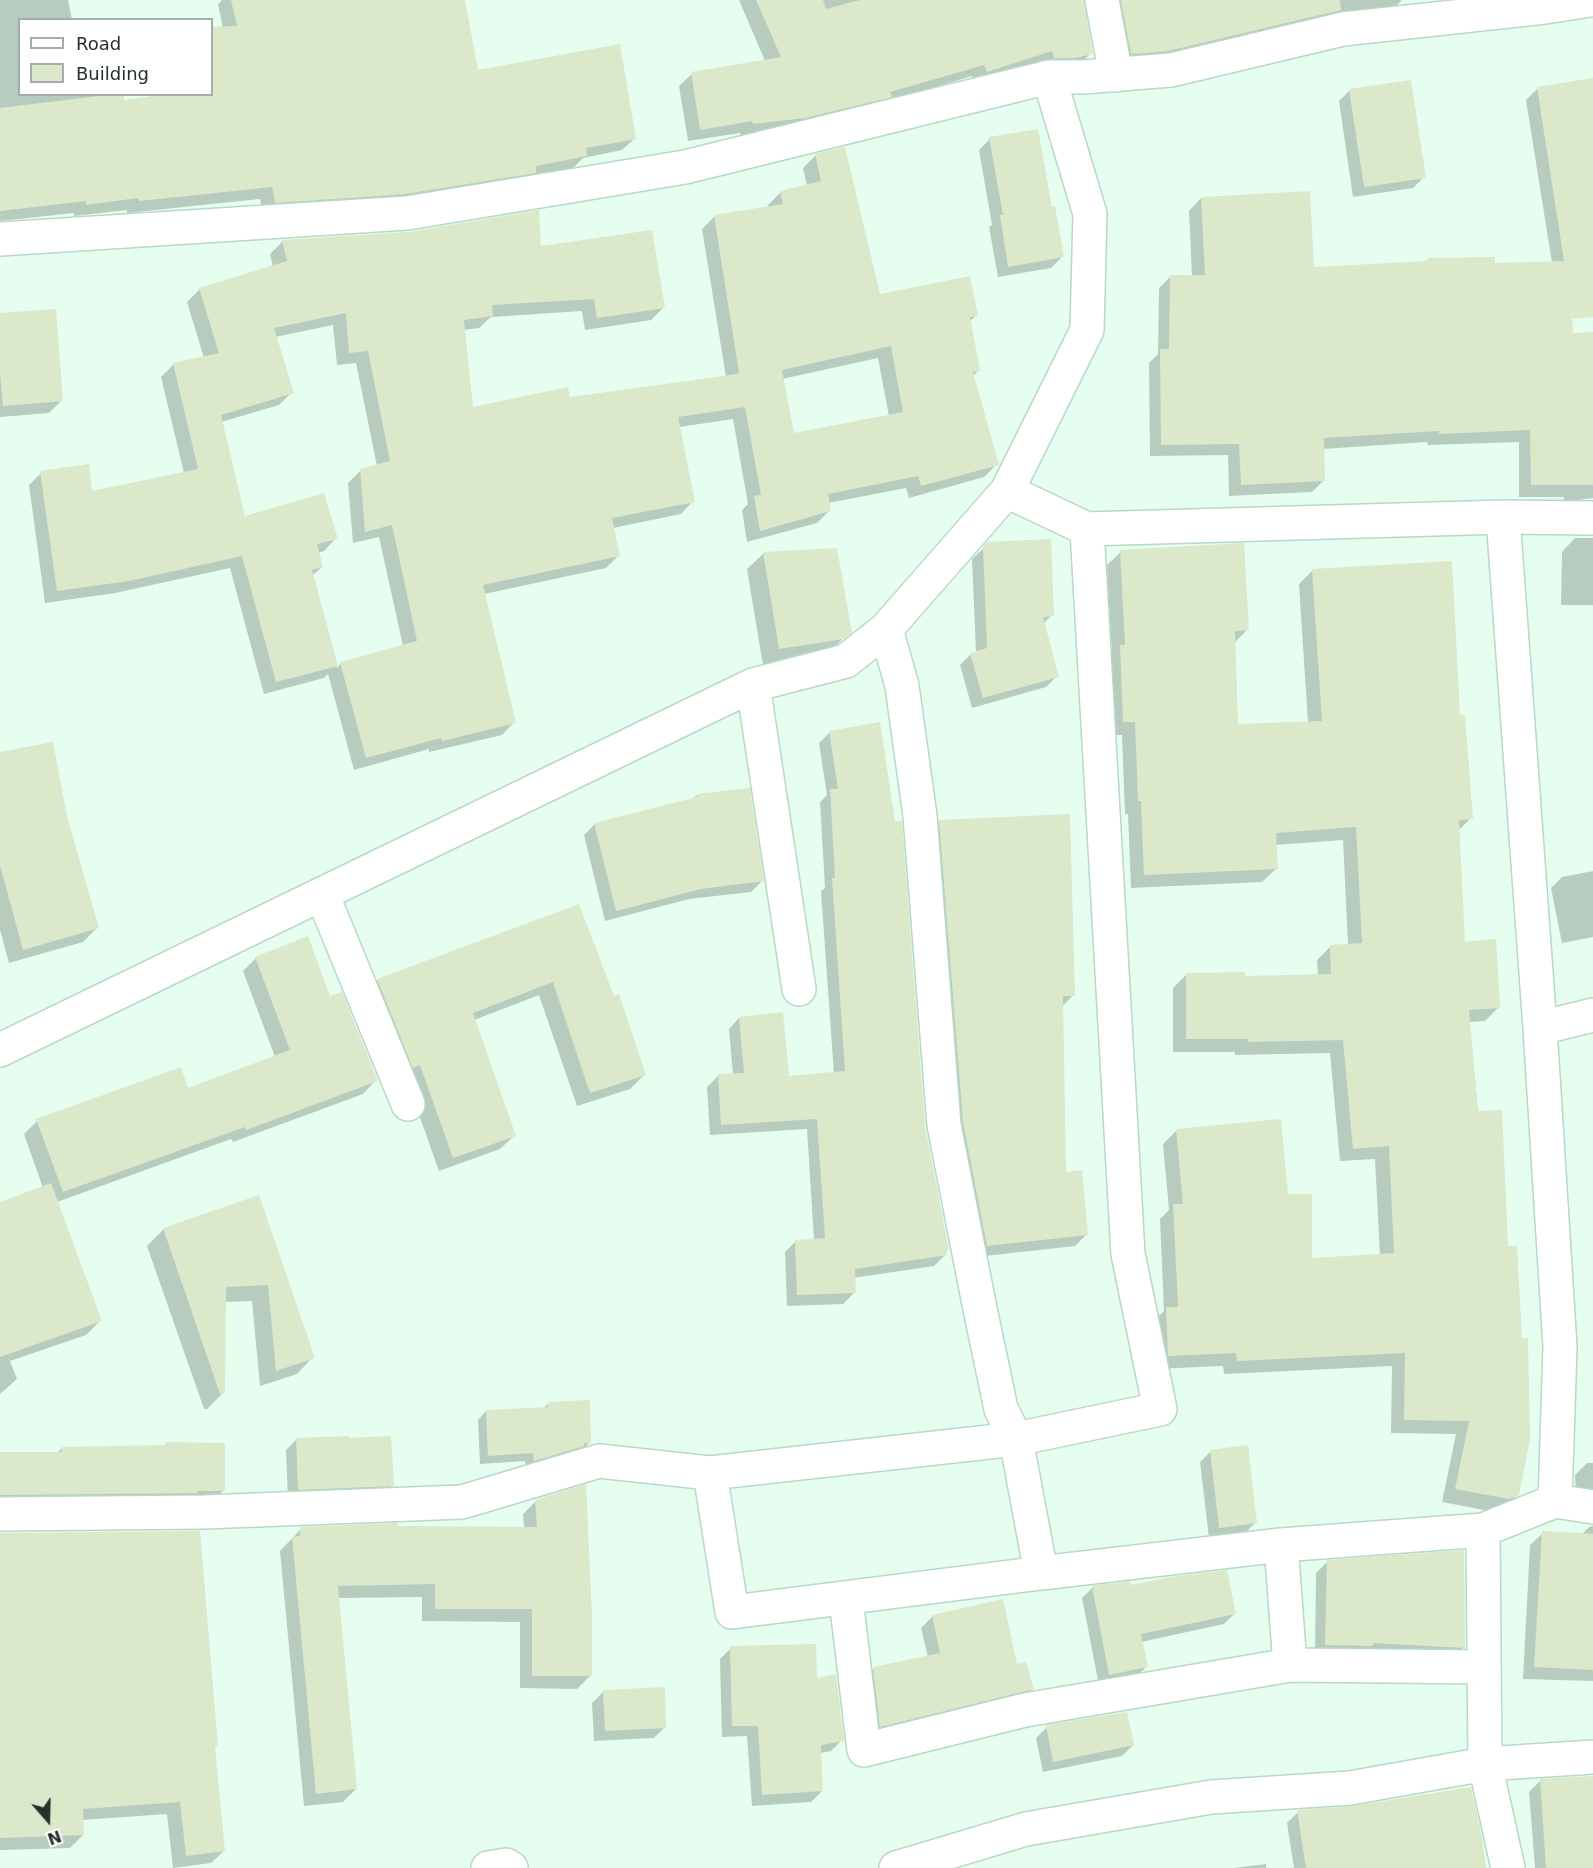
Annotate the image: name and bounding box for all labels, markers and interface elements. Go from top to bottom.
legend [18,18,213,96]
text: Road [76,33,121,54]
text: Building [76,63,149,84]
north arrow [18,1790,78,1850]
text: N [45,1826,64,1849]

